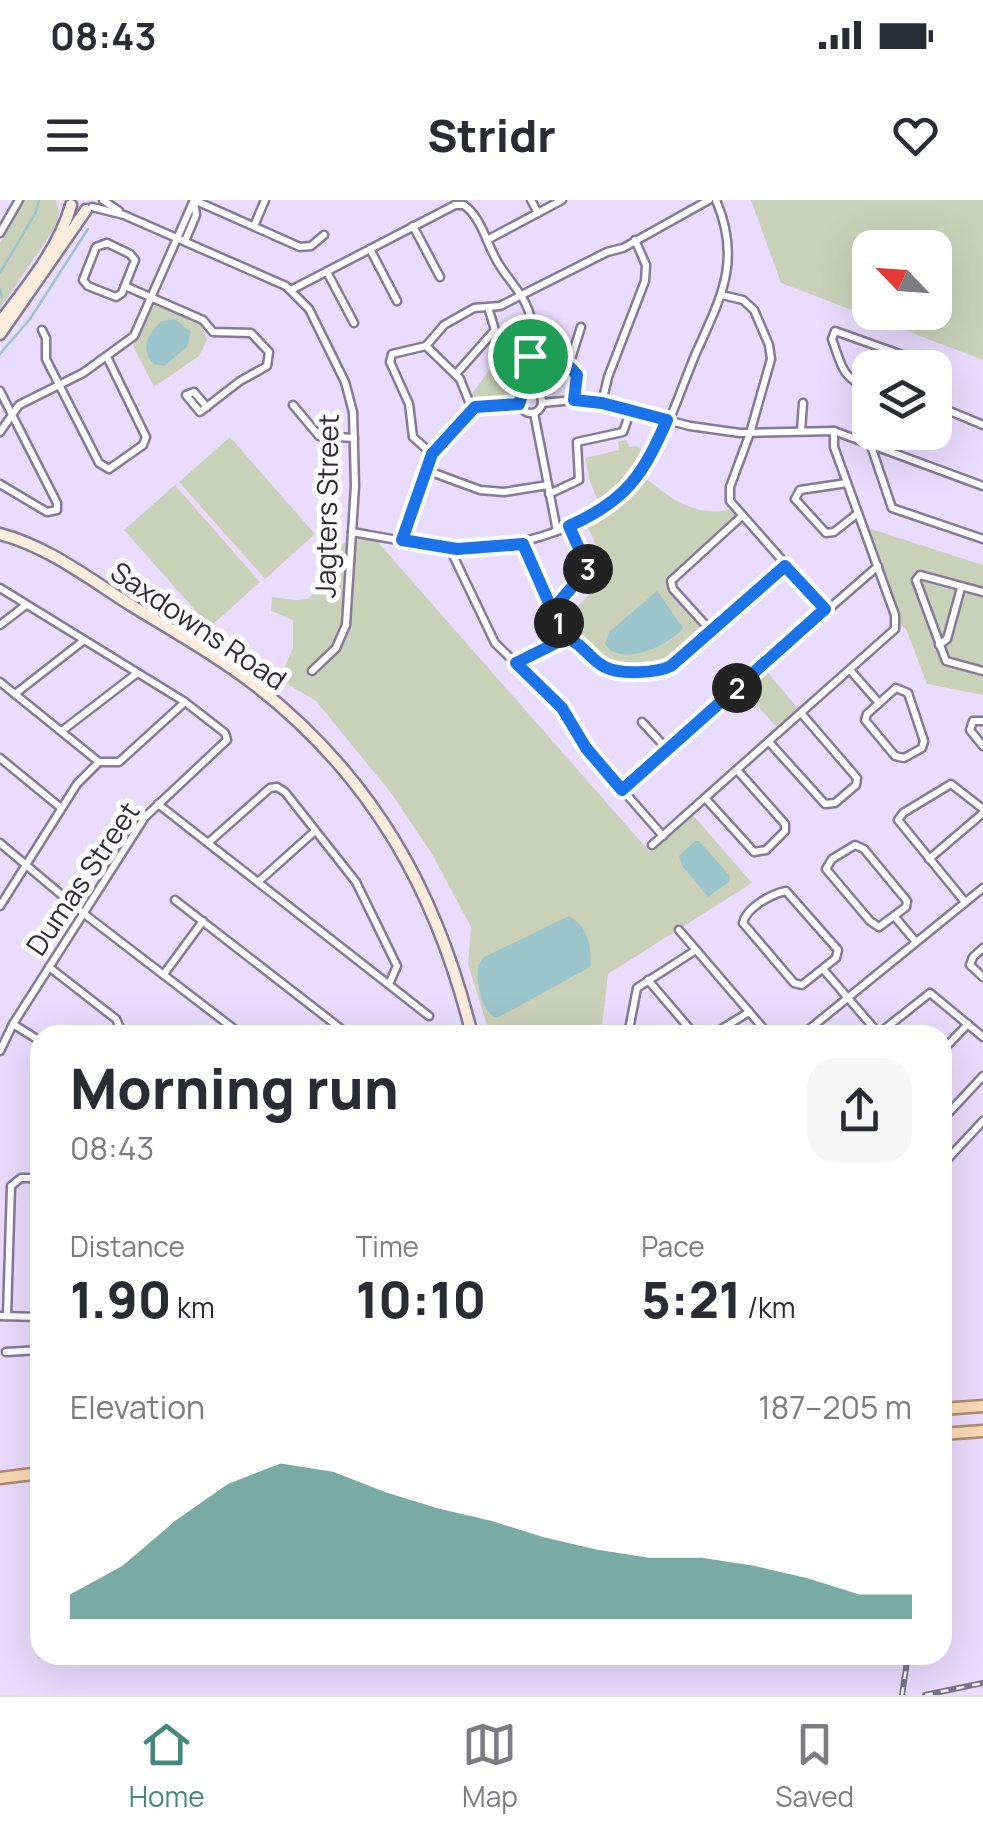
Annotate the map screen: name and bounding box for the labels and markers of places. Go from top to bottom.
pin [488,314,573,399]
pin: 3 [563,544,613,594]
pin: 1 [534,598,584,648]
pin: 2 [712,663,762,713]

